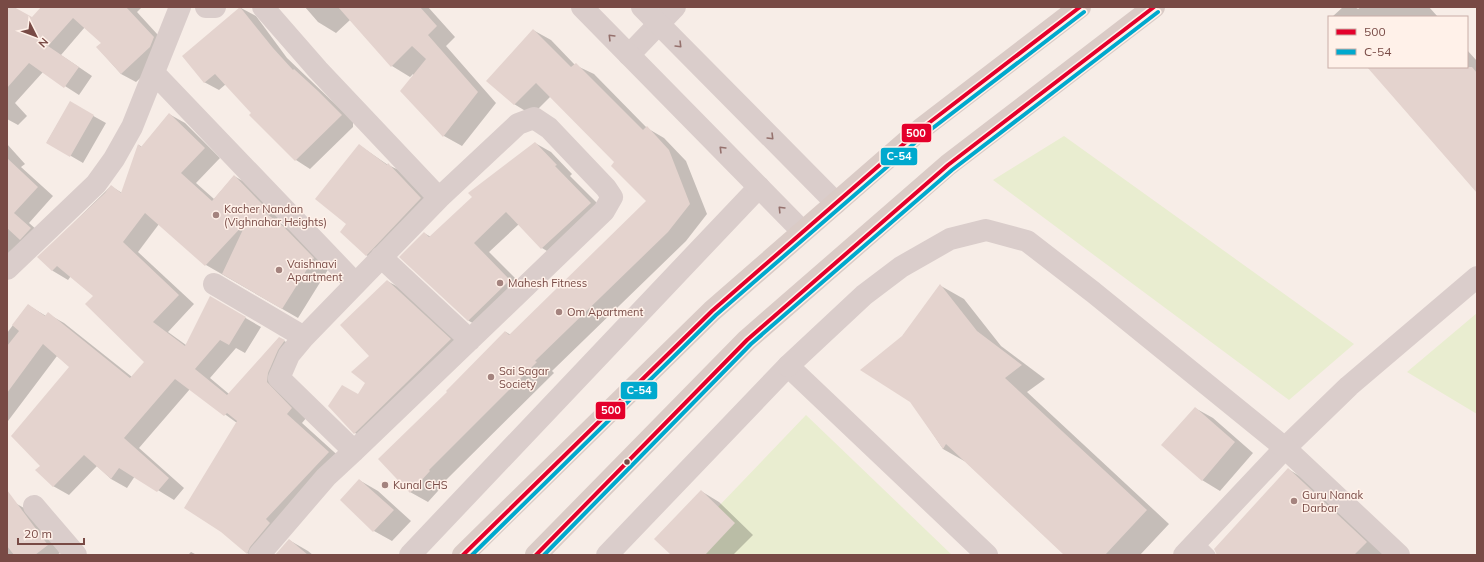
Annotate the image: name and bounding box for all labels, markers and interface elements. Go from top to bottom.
north arrow [16,16,56,56]
legend [1328,16,1468,68]
text: 500 [1364,24,1386,39]
one-way arrow [608,34,616,42]
text: N [35,35,51,50]
one-way arrow [675,40,682,48]
text: C-54 [1364,44,1391,59]
line badge: 500 [901,123,932,143]
text: 500 [906,126,926,140]
one-way arrow [766,132,774,140]
one-way arrow [719,146,727,154]
line badge: C-54 [880,147,918,166]
text: C-54 [886,149,912,163]
place label: Kacher Nandan (Vighnahar Heights) [224,202,327,229]
one-way arrow [778,206,786,214]
marker: Kacher Nandan (Vighnahar Heights) [211,210,221,220]
place label: Vaishnavi Apartment [287,257,343,284]
marker: Vaishnavi Apartment [274,265,284,275]
place label: Mahesh Fitness [508,276,587,290]
marker: Mahesh Fitness [495,278,505,288]
place label: Om Apartment [567,305,644,319]
marker: Om Apartment [554,307,564,317]
place label: Sai Sagar Society [499,364,549,391]
marker: Sai Sagar Society [486,372,496,382]
line badge: C-54 [620,381,658,400]
text: C-54 [626,383,652,397]
line badge: 500 [595,401,626,420]
text: 500 [601,403,621,417]
unlabelled marker [622,457,632,467]
place label: Kunal CHS [393,478,448,492]
marker: Kunal CHS [380,480,390,490]
place label: Guru Nanak Darbar [1302,488,1363,515]
marker: Guru Nanak Darbar [1289,496,1299,506]
scale bar [18,520,84,546]
text: 20 m [24,526,52,541]

